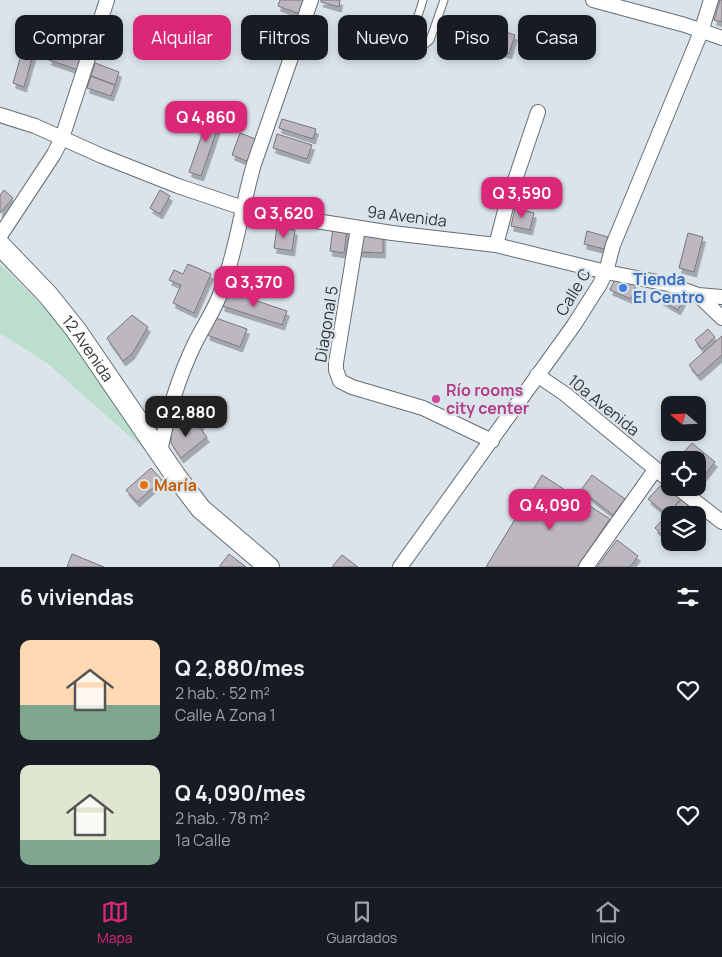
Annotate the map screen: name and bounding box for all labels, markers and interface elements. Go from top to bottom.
chip: Comprar [15,15,123,60]
chip: Alquilar [133,15,231,60]
chip: Filtros [241,15,328,60]
chip: Nuevo [338,15,427,60]
chip: Piso [437,15,508,60]
chip: Casa [518,15,596,60]
pin: Q 4,860 [160,100,252,143]
text: Q 4,860 [176,106,236,128]
pin: Q 3,590 [476,176,568,219]
text: Q 3,590 [492,182,552,204]
pin: Q 3,620 [238,196,330,239]
street label: 9a Avenida [366,200,448,232]
text: Q 3,620 [254,202,314,224]
street label: Calle C [550,264,596,320]
pin: Q 3,370 [208,266,300,308]
place label: Tienda El Centro [633,268,704,308]
text: Q 3,370 [225,271,283,293]
marker: Tienda El Centro [617,282,629,294]
street label: Diagonal 5 [309,284,343,364]
street label: 12 Avenida [57,310,119,386]
street label: 10a Avenida [564,369,644,441]
place label: Río rooms city center [446,379,529,419]
marker: Río rooms city center [430,393,442,405]
pin: Q 2,880 [140,396,232,438]
north arrow [661,396,706,441]
map controls [661,396,706,551]
text: Q 2,880 [156,401,216,423]
button: locate [661,451,706,496]
place label: María [154,474,197,496]
marker: María [138,479,150,491]
pin: Q 4,090 [504,488,596,531]
text: Q 4,090 [520,494,580,516]
button: layers [661,506,706,551]
text: 6 viviendas [20,583,134,611]
icon: filters [674,583,702,611]
text: Q 2,880/mes [175,654,305,682]
icon: home [60,660,120,720]
icon: heart [674,676,702,704]
text: 2 hab. · 52 m² [175,682,270,704]
text: Calle A Zona 1 [175,704,276,726]
text: Q 4,090/mes [175,779,306,807]
icon: home [60,785,120,845]
icon: heart [674,801,702,829]
text: 2 hab. · 78 m² [175,807,269,829]
text: 1a Calle [175,829,231,851]
tab: Mapa [97,898,133,947]
tab: Guardados [326,898,397,947]
tab: Inicio [591,898,625,947]

